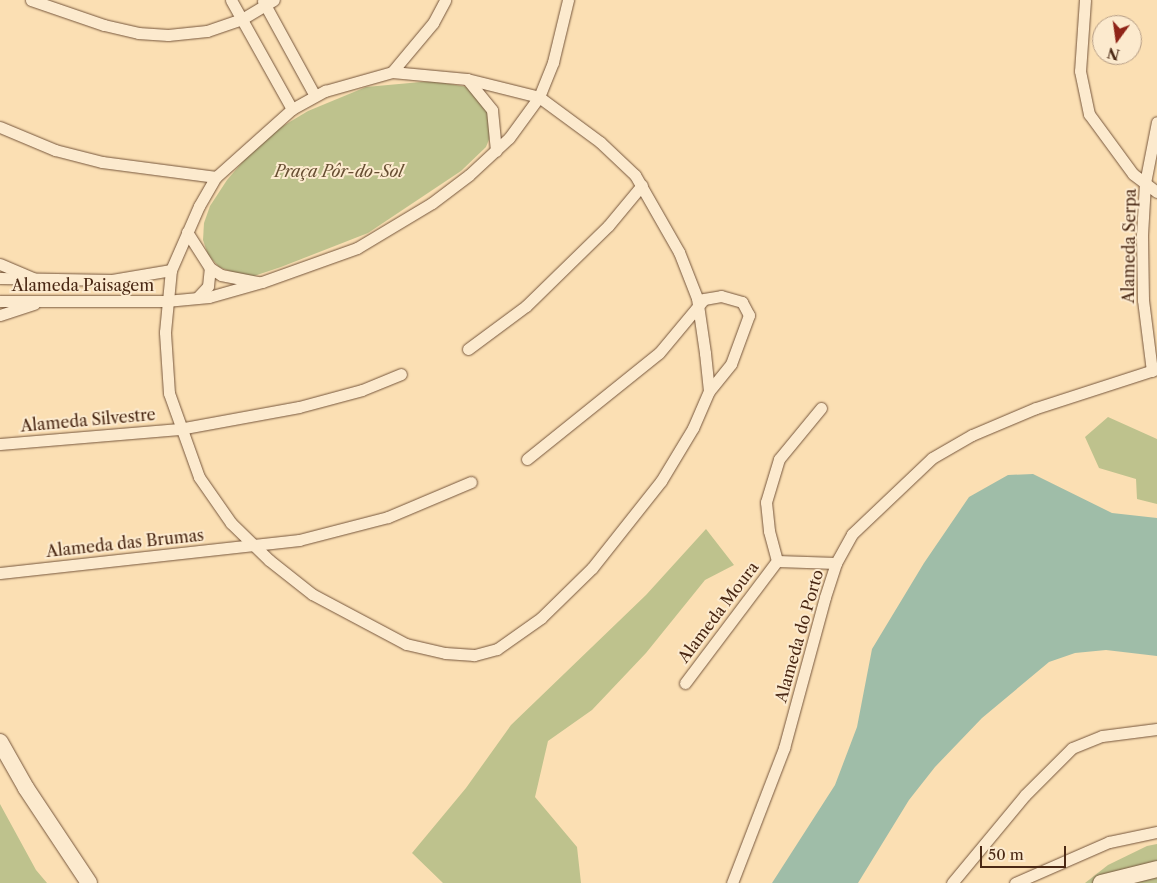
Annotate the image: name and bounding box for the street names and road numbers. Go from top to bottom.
street label: Alameda Serpa [1118,188,1140,304]
street label: Alameda Paisagem [12,275,154,295]
street label: Alameda Silvestre [20,405,156,435]
street label: Alameda das Brumas [45,525,205,561]
street label: Alameda Moura [674,558,762,666]
street label: Alameda do Porto [771,567,827,705]

